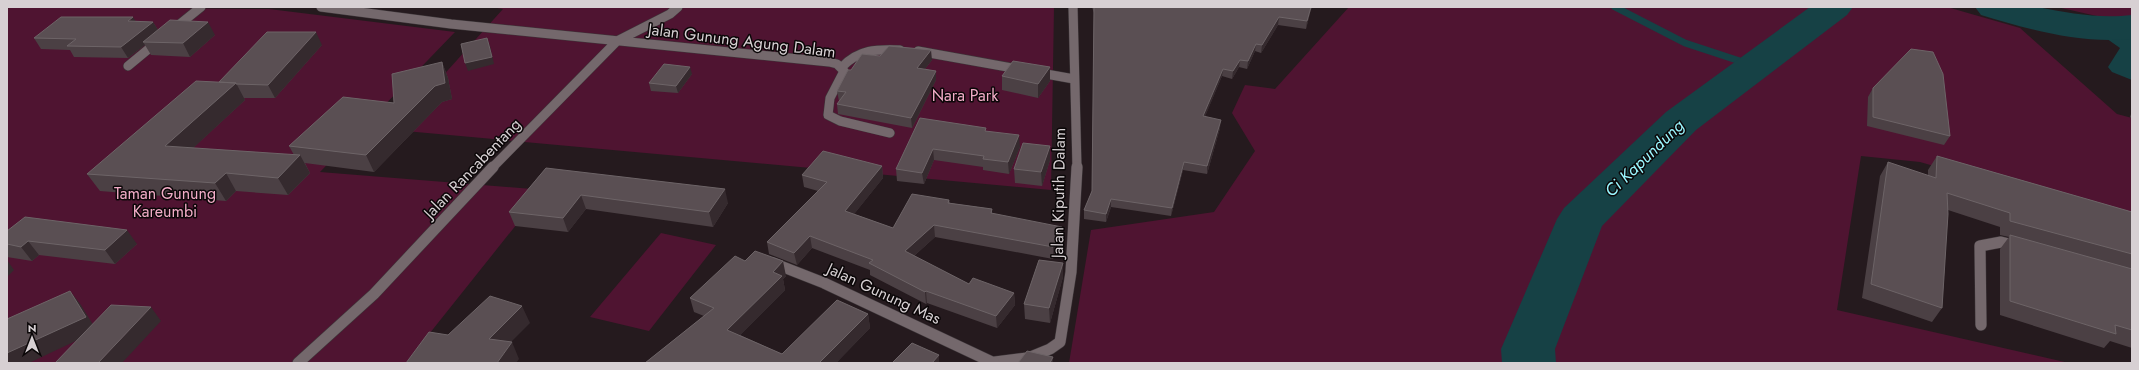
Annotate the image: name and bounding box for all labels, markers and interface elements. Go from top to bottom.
street label: Jalan Gunung Agung Dalam [645,17,837,63]
park label: Nara Park [932,84,999,107]
street label: Jalan Rancabentang [417,113,526,225]
water label: Ci Kapundung [1599,113,1690,202]
street label: Jalan Kiputih Dalam [1046,128,1071,260]
park label: Taman Gunung Kareumbi [114,182,216,223]
street label: Jalan Gunung Mas [821,256,944,330]
north arrow [12,318,52,358]
text: N [28,320,36,336]

